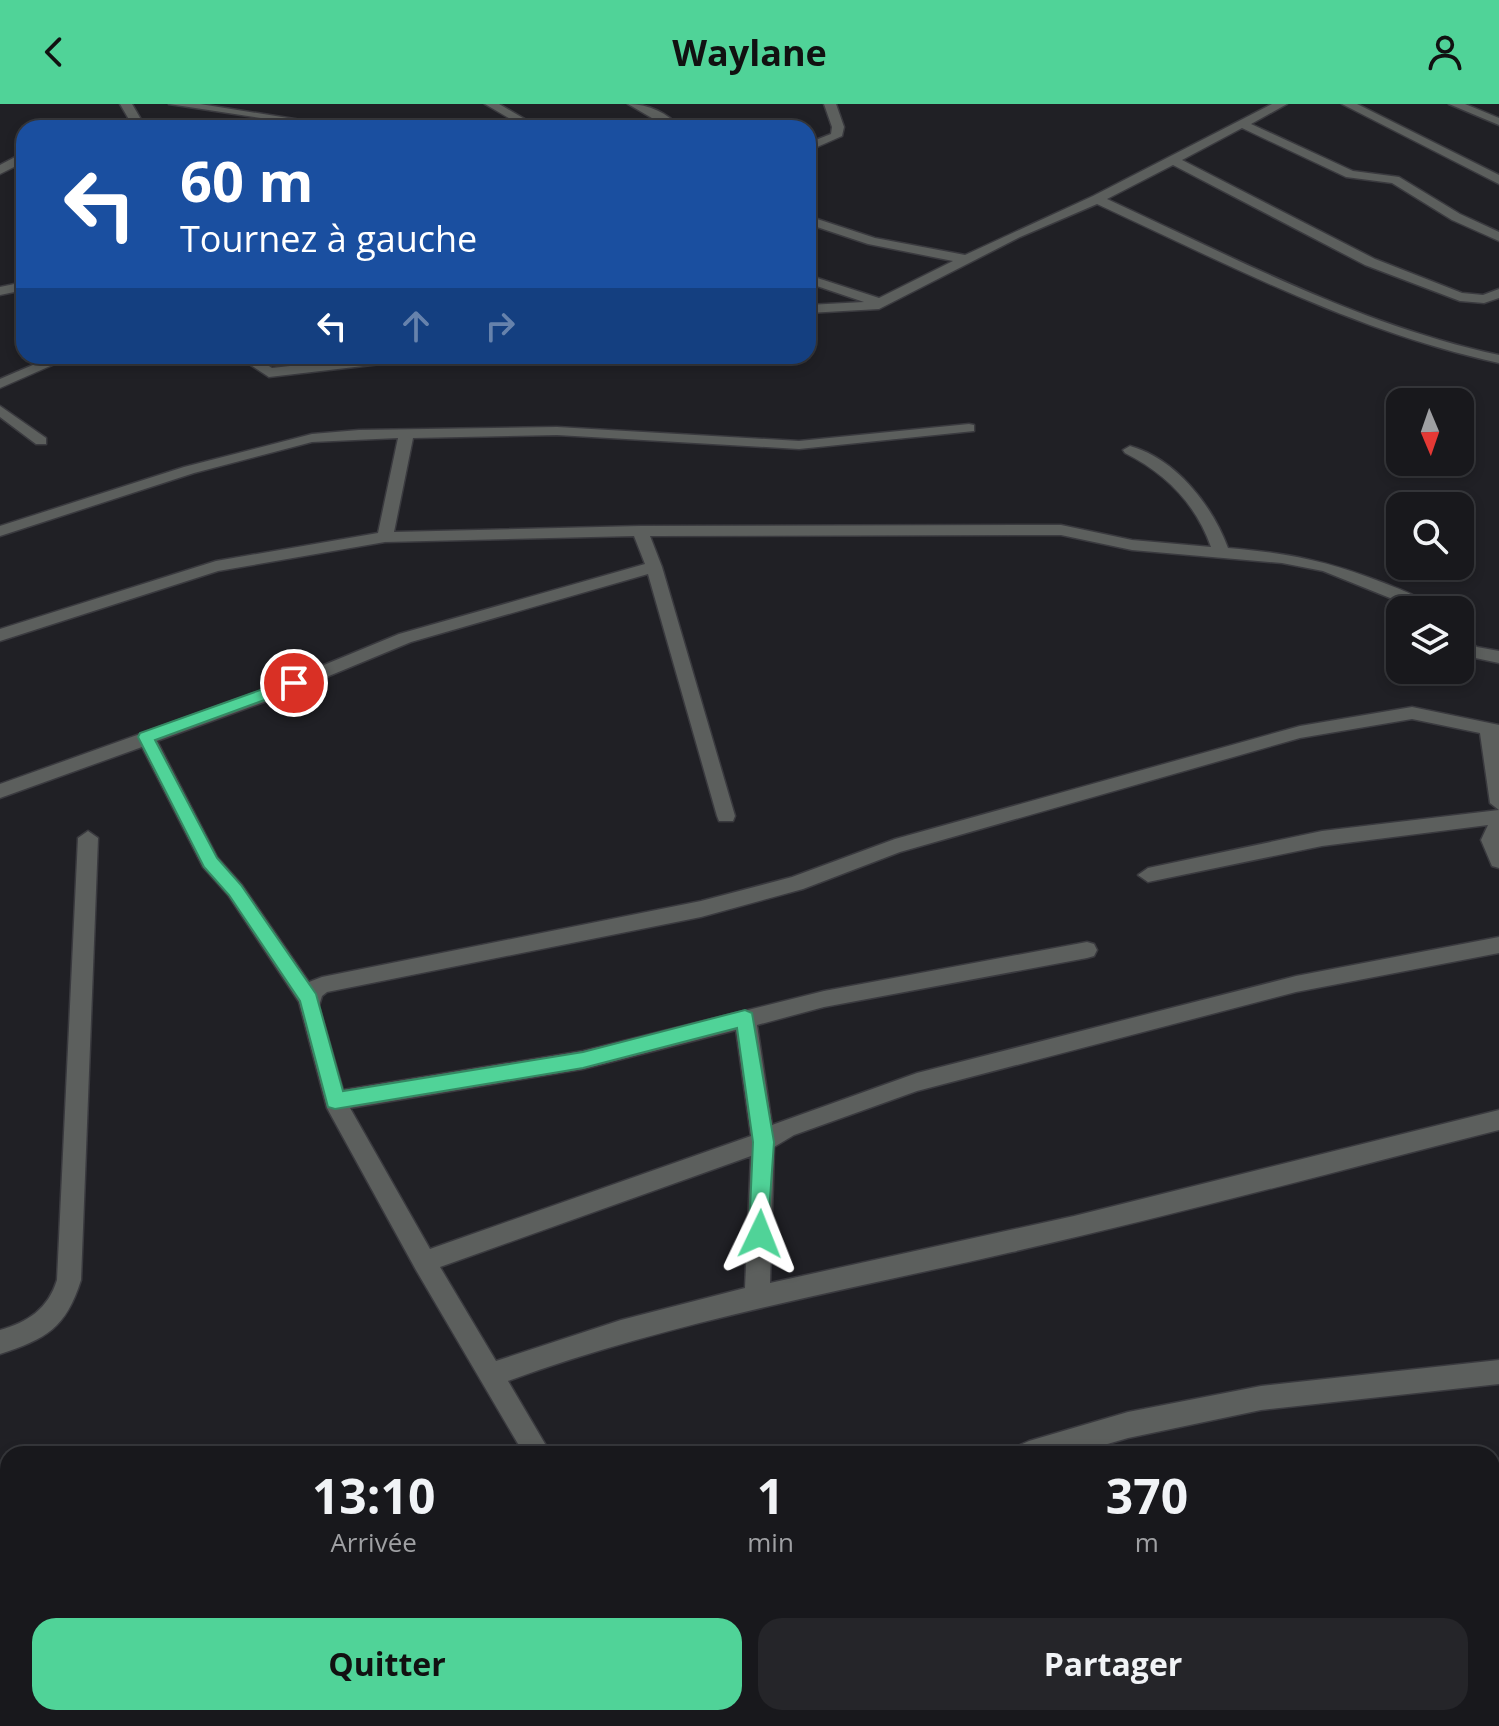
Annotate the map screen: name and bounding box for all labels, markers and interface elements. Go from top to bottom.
text: Waylane [672,28,827,77]
icon: back [32,30,76,74]
icon: person [1423,30,1467,74]
text: 60 m [180,142,314,218]
icon: left [48,152,152,256]
text: Tournez à gauche [180,214,477,263]
icon: left [310,304,354,348]
icon: ahead [394,304,438,348]
icon: right [478,304,522,348]
north arrow [1386,388,1474,476]
map controls [1386,388,1474,684]
button: search [1386,492,1474,580]
button: layers [1386,596,1474,684]
pin [260,649,328,717]
icon: arrive [272,661,316,705]
position arrow [718,1192,802,1276]
text: 13:10 [312,1463,435,1528]
text: 1 [757,1463,784,1528]
text: 370 [1106,1463,1188,1528]
text: Arrivée [330,1524,417,1560]
text: min [747,1524,794,1560]
text: m [1135,1524,1159,1560]
button: Quitter [32,1618,742,1710]
button: Partager [758,1618,1468,1710]

